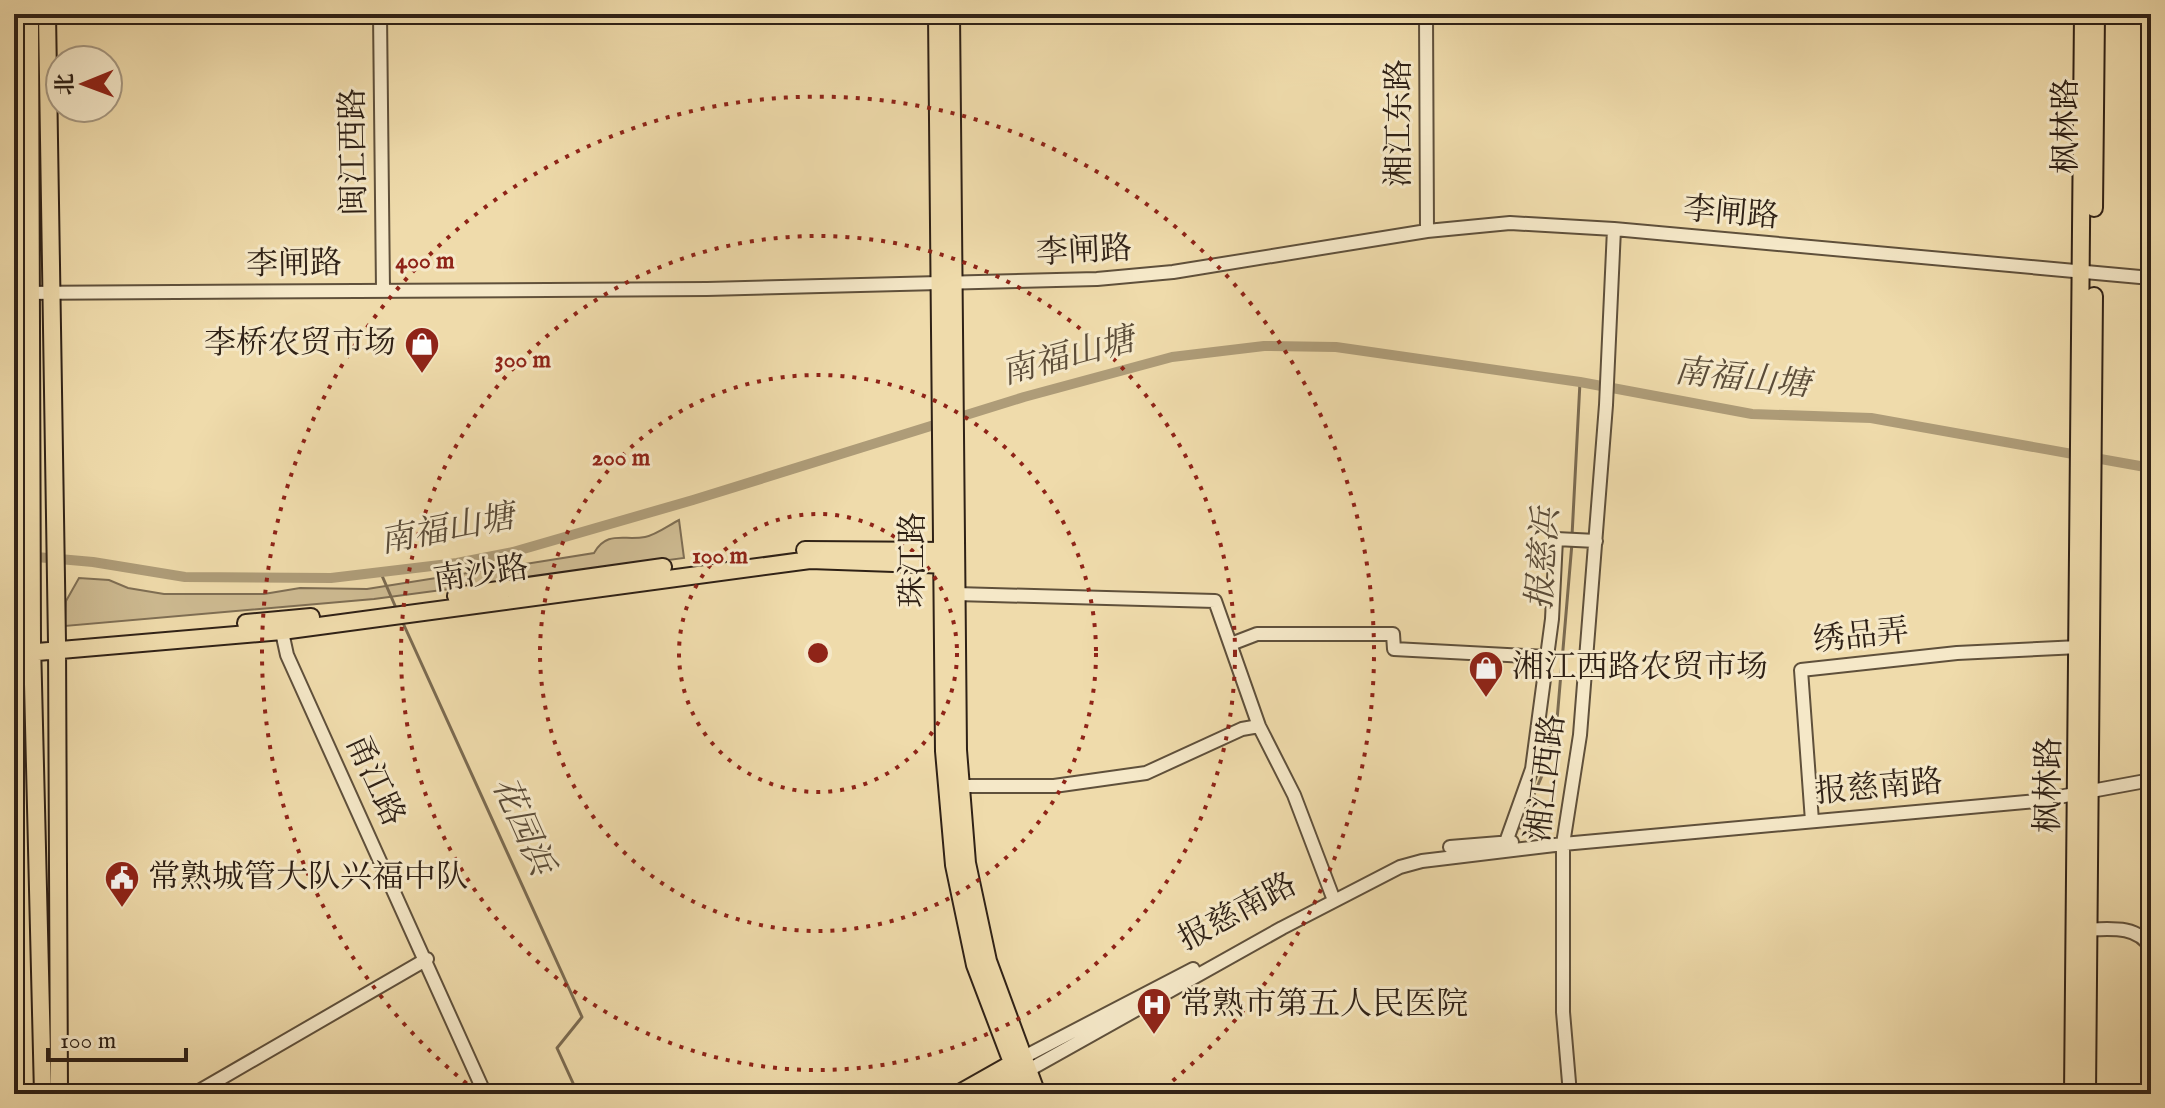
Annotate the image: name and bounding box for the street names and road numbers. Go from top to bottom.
street label: 湘江东路 [1380,59,1421,187]
street label: 枫林路 [2047,78,2088,174]
street label: 闽江西路 [333,88,377,216]
street label: 李闸路 [1681,189,1781,239]
street label: 李闸路 [1035,229,1133,275]
street label: 李闸路 [246,244,342,286]
street label: 珠江路 [894,512,935,608]
street label: 南沙路 [431,548,531,602]
street label: 绣品弄 [1811,612,1911,662]
street label: 湘江西路 [1519,712,1575,844]
street label: 甬江路 [335,729,413,833]
street label: 枫林路 [2029,737,2071,833]
street label: 报慈南路 [1813,762,1945,814]
street label: 报慈南路 [1172,865,1304,961]

